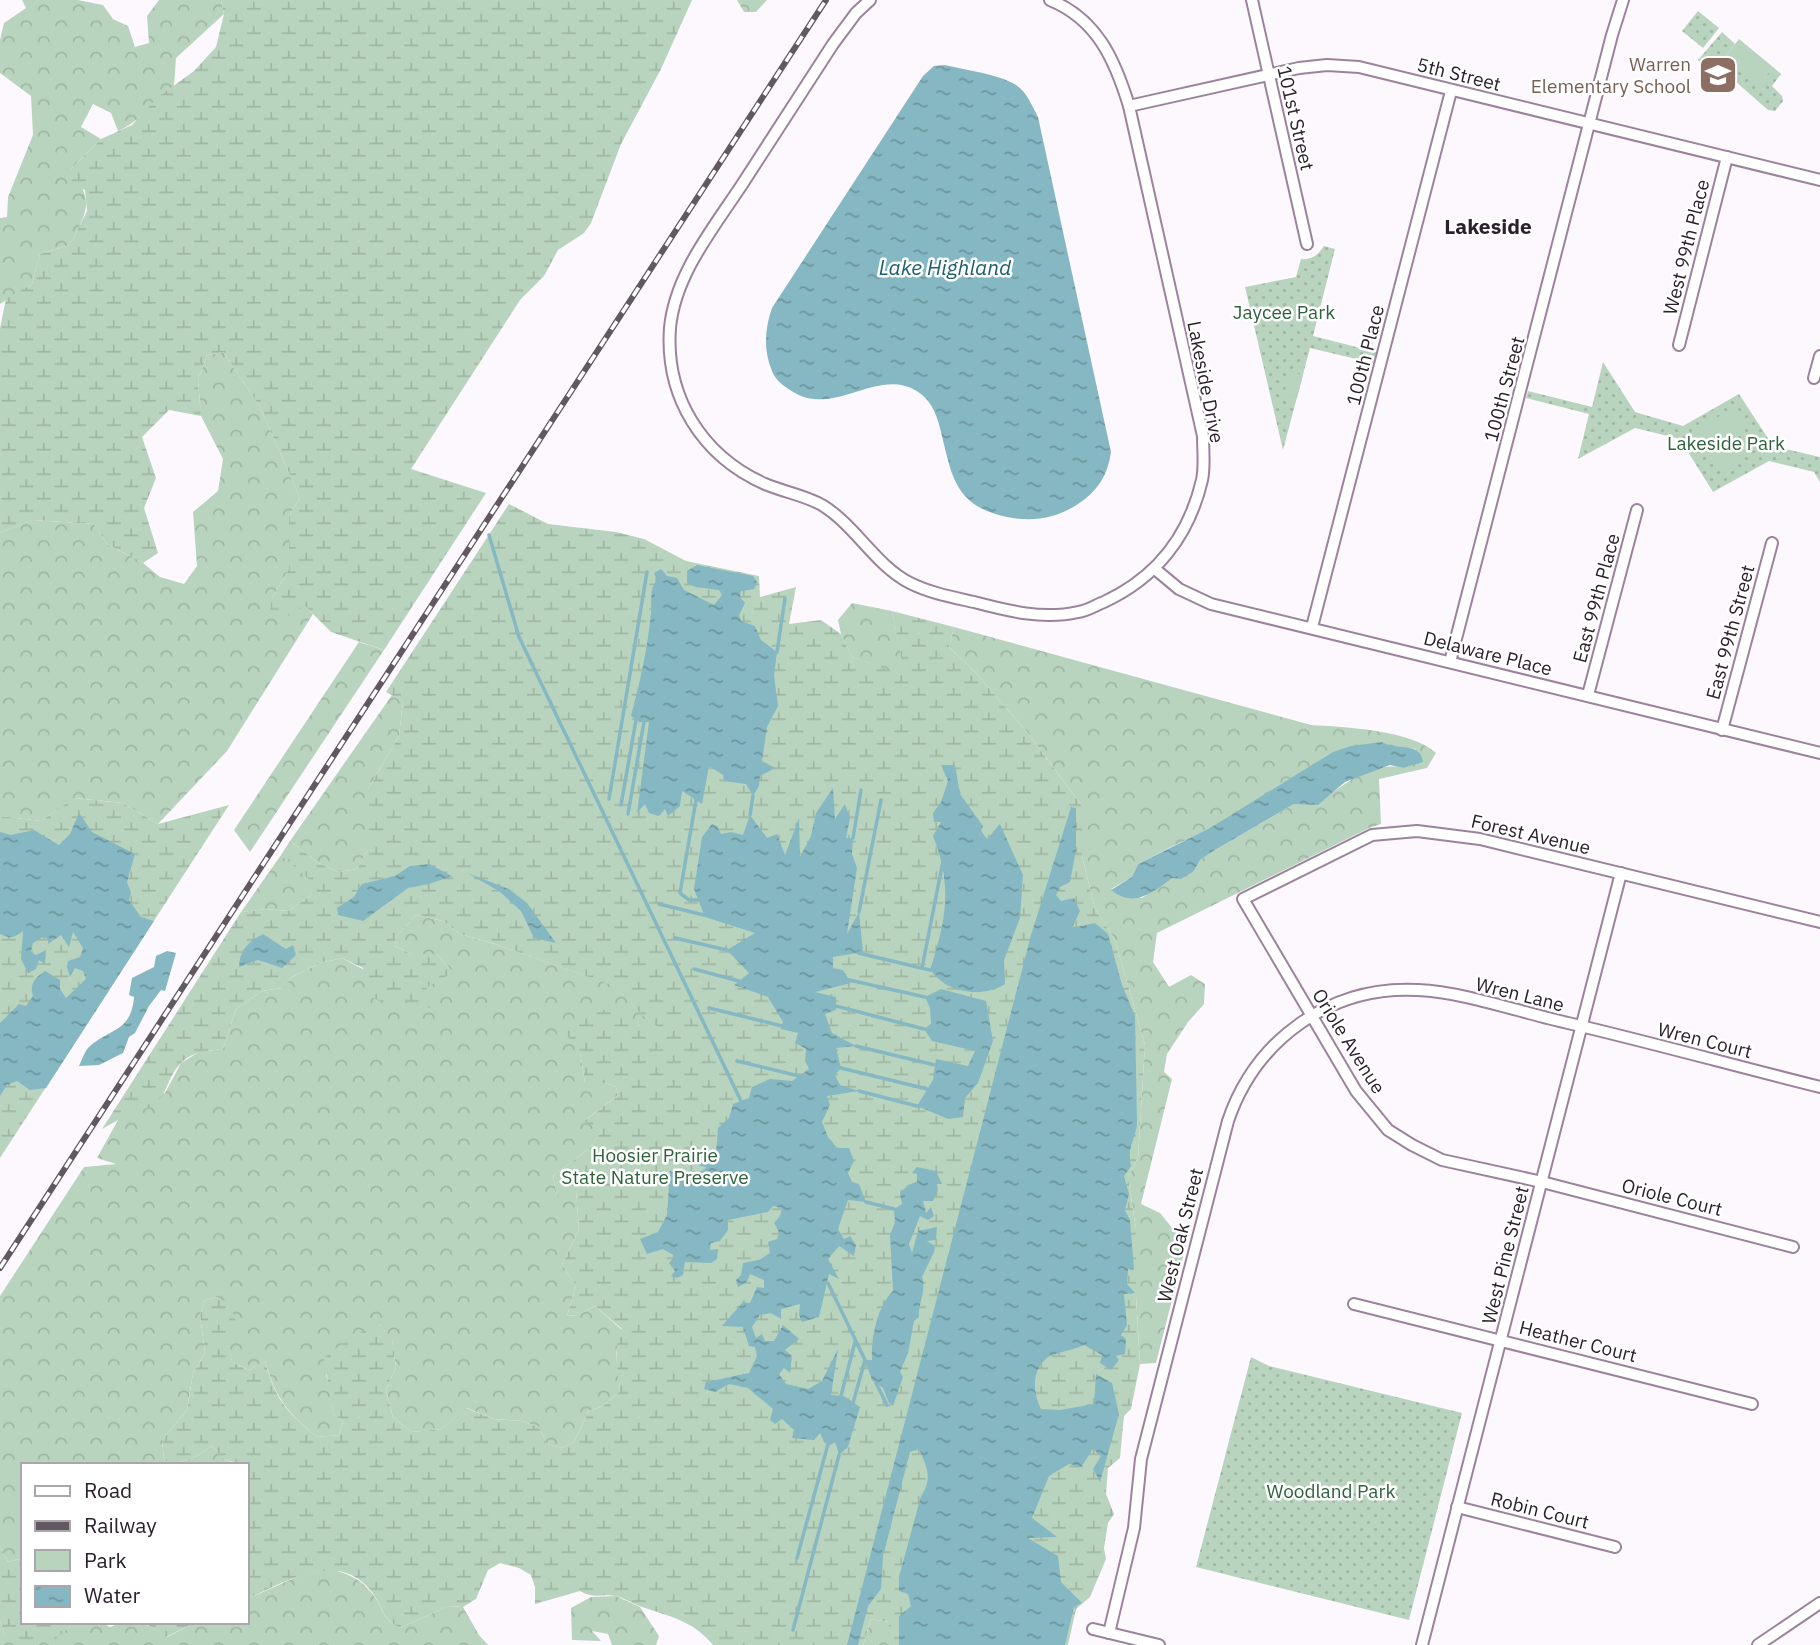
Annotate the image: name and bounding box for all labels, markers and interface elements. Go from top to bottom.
street label: 5th Street [1415,52,1503,96]
place label: Warren Elementary School [1531,52,1691,98]
school or university icon: Warren Elementary School [1697,54,1739,96]
street label: 101st Street [1272,63,1320,173]
street label: West 99th Place [1658,177,1714,317]
district label: Lakeside [1444,212,1532,240]
water label: Lake Highland [879,253,1012,281]
park label: Jaycee Park [1233,300,1335,324]
street label: 100th Place [1341,302,1389,408]
street label: Lakeside Drive [1182,319,1230,445]
street label: 100th Street [1478,334,1530,444]
park label: Lakeside Park [1667,431,1785,455]
street label: East 99th Place [1567,531,1625,665]
street label: East 99th Street [1701,562,1759,702]
street label: Delaware Place [1421,625,1555,681]
street label: Forest Avenue [1469,809,1593,859]
street label: Wren Lane [1473,971,1567,1017]
street label: Oriole Avenue [1307,984,1391,1098]
street label: Wren Court [1655,1017,1755,1063]
park label: Hoosier Prairie State Nature Preserve [561,1143,749,1189]
street label: West Oak Street [1152,1165,1208,1305]
street label: Oriole Court [1619,1173,1725,1221]
street label: West Pine Street [1476,1183,1534,1327]
street label: Heather Court [1517,1315,1639,1367]
legend [21,1463,248,1624]
text: Road [84,1476,132,1504]
park label: Woodland Park [1266,1479,1396,1503]
street label: Robin Court [1488,1486,1592,1534]
text: Railway [84,1511,157,1539]
text: Park [84,1546,127,1574]
text: Water [84,1581,141,1609]

